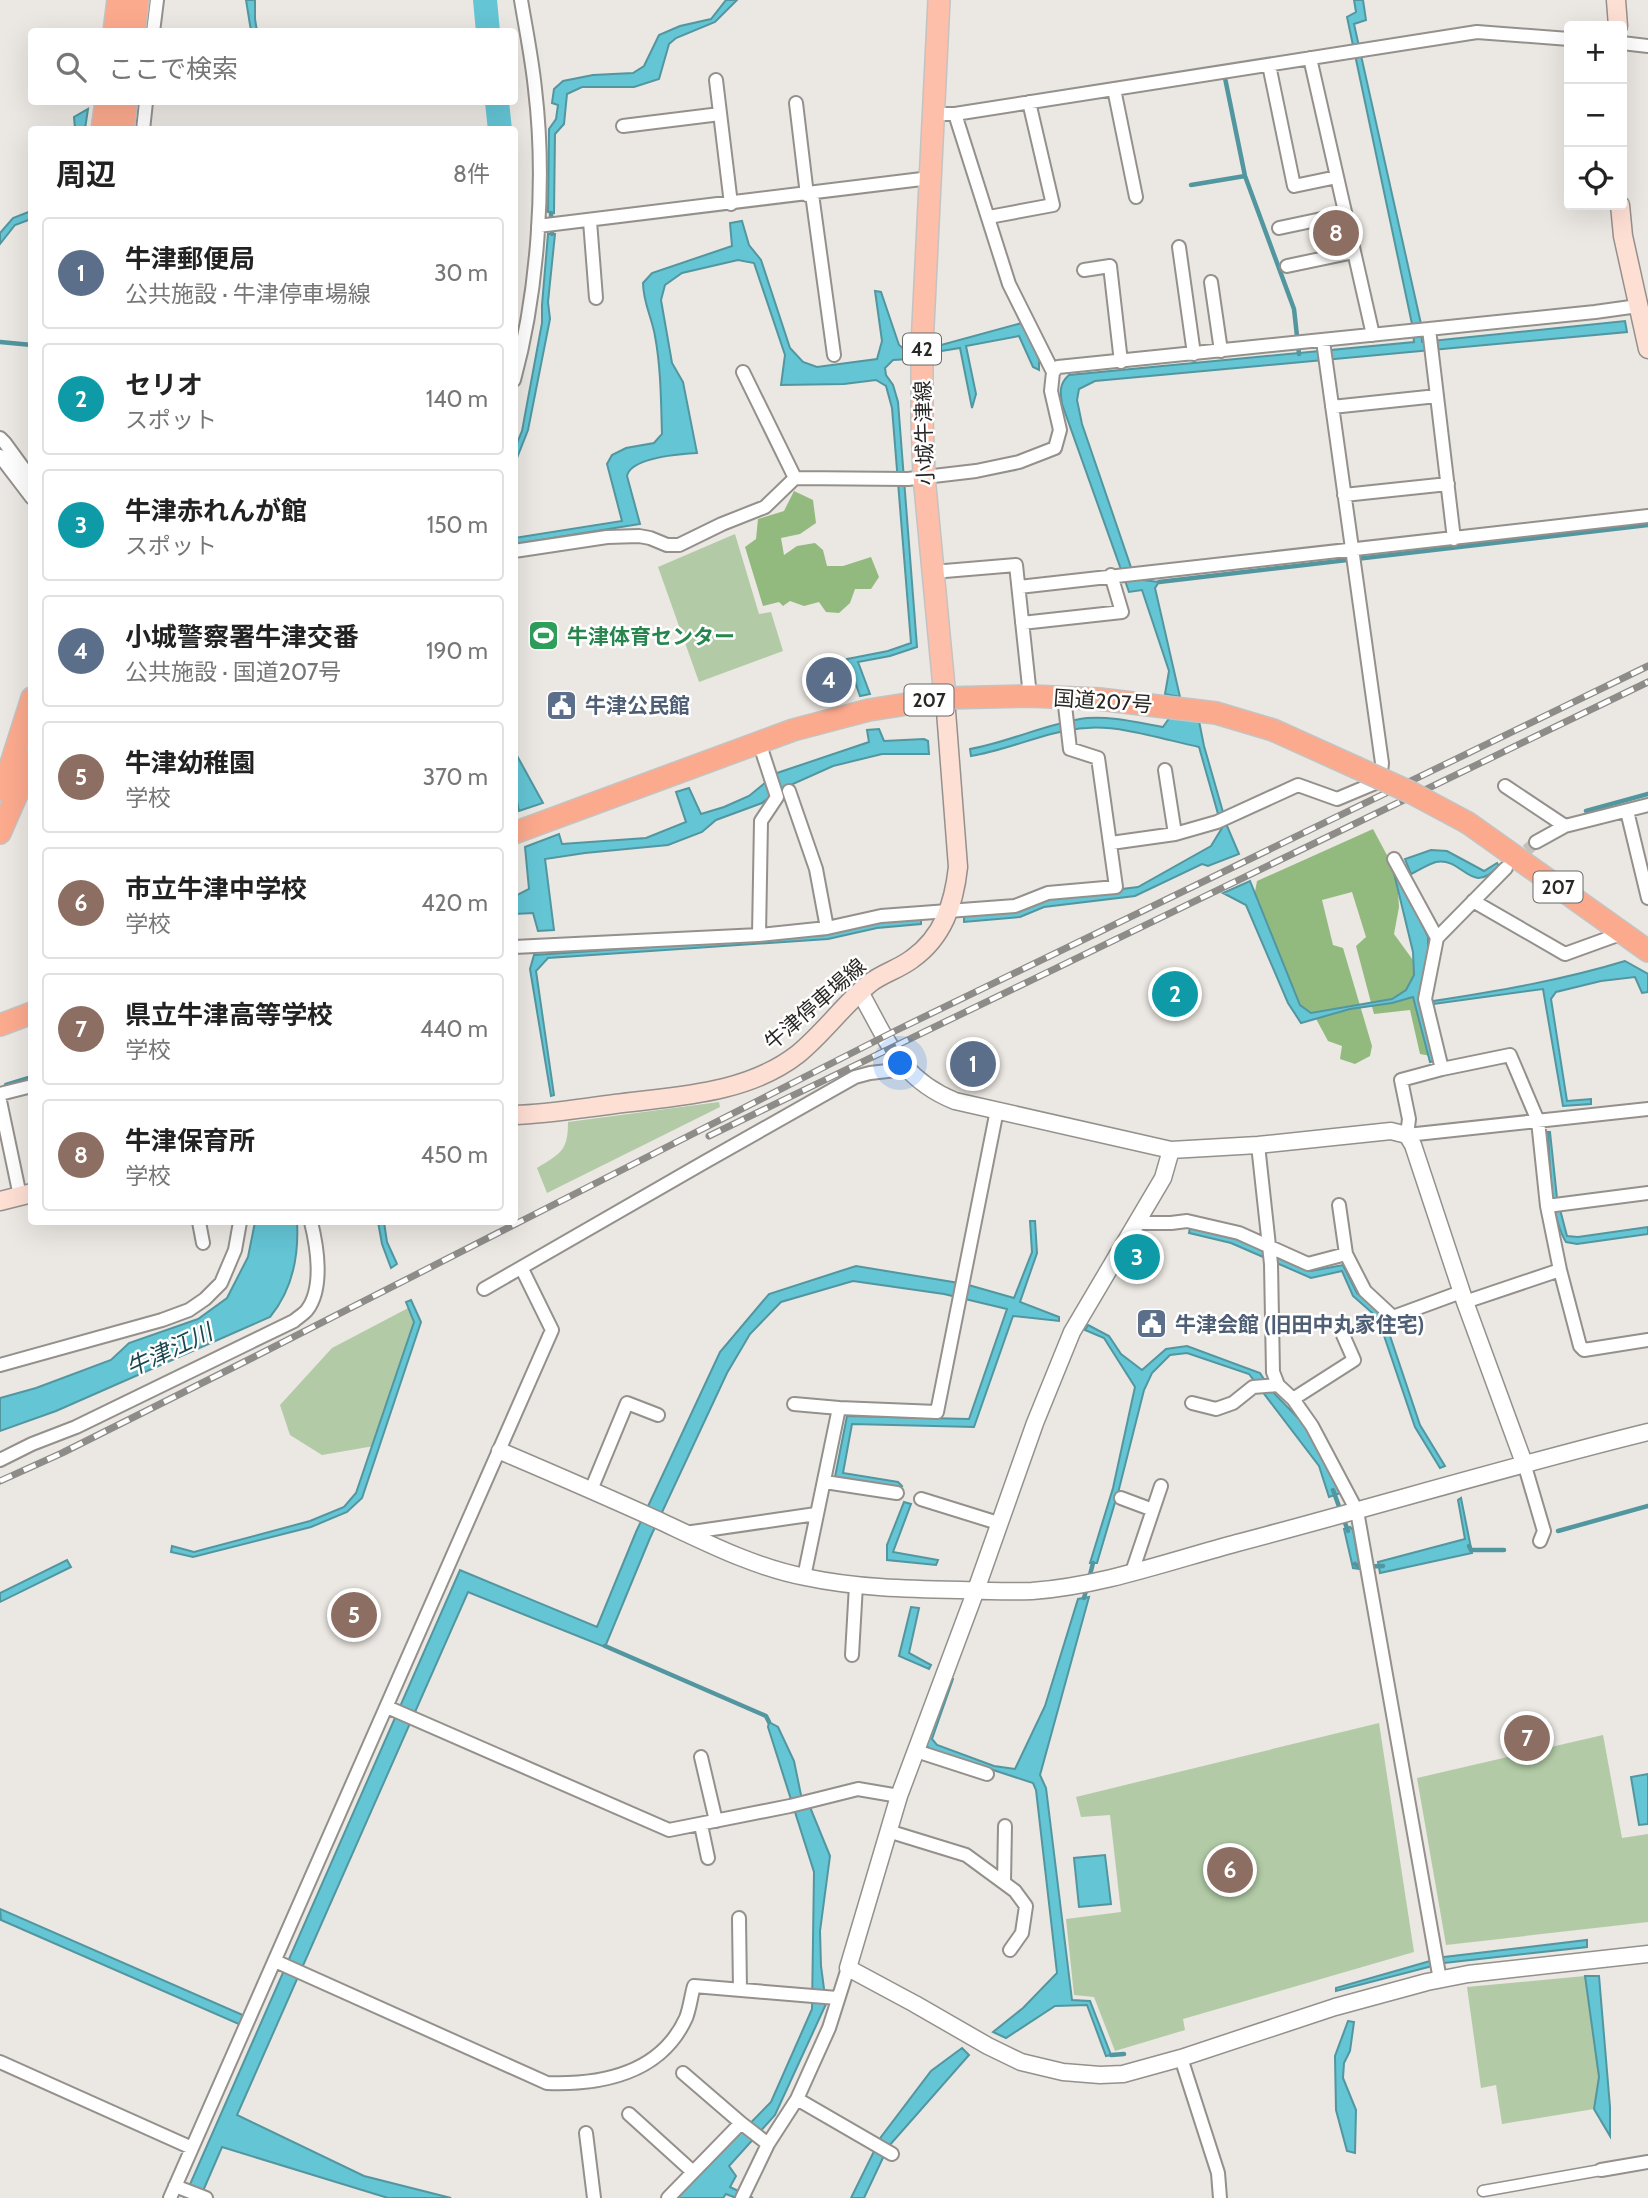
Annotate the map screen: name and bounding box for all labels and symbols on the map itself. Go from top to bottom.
pin: 8 [1313,207,1359,259]
road number: 42 [903,334,941,364]
street label: 小城牛津線 [910,380,938,486]
sports icon: 牛津体育センター [527,619,561,653]
place label: 牛津体育センター [567,624,735,649]
pin: 4 [806,654,852,706]
road number: 207 [904,684,954,716]
street label: 国道207号 [1053,685,1153,717]
public building icon: 牛津公民館 [545,688,579,722]
place label: 牛津公民館 [585,693,690,718]
road number: 207 [1534,872,1582,902]
street label: 牛津停車場線 [759,953,871,1055]
pin: 2 [1152,968,1198,1020]
pin: 1 [950,1038,996,1090]
your location [883,1046,917,1080]
pin: 3 [1114,1231,1160,1283]
public building icon: 牛津会館 (旧田中丸家住宅) [1135,1307,1169,1341]
place label: 牛津会館 (旧田中丸家住宅) [1175,1312,1425,1337]
water label: 牛津江川 [121,1317,219,1382]
pin: 5 [331,1589,377,1641]
pin: 7 [1504,1712,1550,1764]
pin: 6 [1207,1844,1253,1896]

